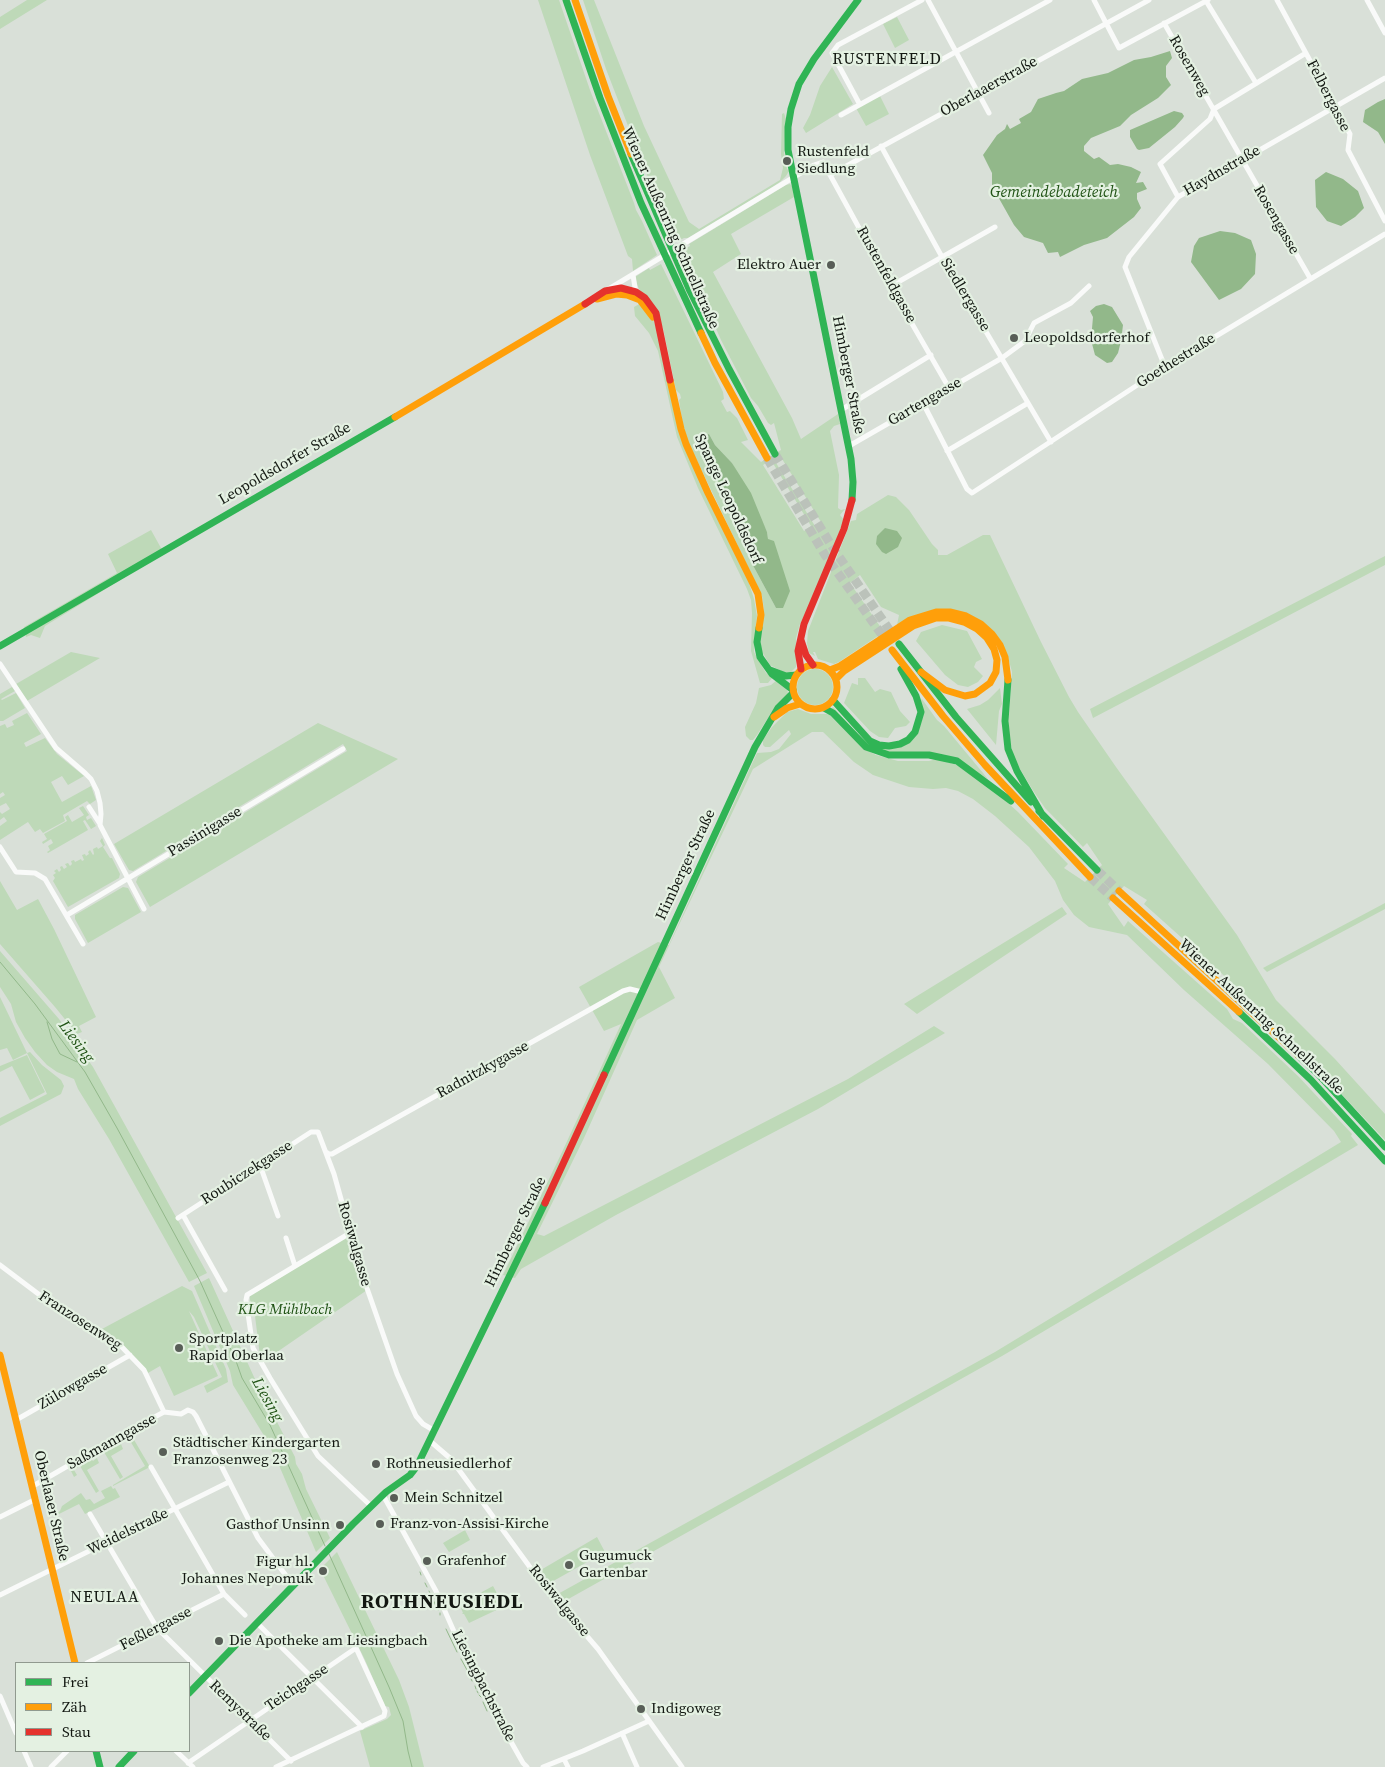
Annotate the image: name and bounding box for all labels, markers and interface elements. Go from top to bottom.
street label: Rosenweg [1164,32,1214,100]
district label: RUSTENFELD [831,50,943,70]
street label: Oberlaaerstraße [937,53,1041,121]
street label: Felbergasse [1302,57,1354,135]
street label: Wiener Außenring Schnellstraße [617,124,723,332]
street label: Haydnstraße [1180,142,1264,200]
place label: Rustenfeld Siedlung [797,143,869,178]
marker: Rustenfeld Siedlung [781,155,793,167]
street label: Rosengasse [1249,182,1303,258]
water label: Gemeindebadeteich [990,183,1118,203]
street label: Rustenfeldgasse [852,224,920,326]
street label: Siedlergasse [936,255,994,335]
place label: Elektro Auer [737,256,821,274]
marker: Elektro Auer [825,259,837,271]
street label: Himberger Straße [828,314,868,436]
place label: Leopoldsdorferhof [1024,329,1150,347]
street label: Goethestraße [1133,330,1219,392]
marker: Leopoldsdorferhof [1008,332,1020,344]
street label: Gartengasse [885,374,965,430]
street label: Leopoldsdorfer Straße [216,419,354,509]
street label: Spange Leopoldsdorf [690,431,766,567]
street label: Passinigasse [165,803,245,861]
street label: Himberger Straße [652,807,720,923]
street label: Wiener Außenring Schnellstraße [1175,936,1347,1098]
water label: Liesing [54,1017,98,1067]
street label: Radnitzkygasse [434,1037,532,1103]
street label: Roubiczekgasse [198,1137,296,1209]
street label: Himberger Straße [482,1174,550,1290]
street label: Rosiwalgasse [333,1199,375,1289]
street label: Franzosenweg [35,1287,125,1355]
park label: KLG Mühlbach [238,1301,332,1319]
place label: Sportplatz Rapid Oberlaa [189,1330,284,1365]
marker: Sportplatz Rapid Oberlaa [173,1342,185,1354]
street label: Zülowgasse [35,1360,111,1414]
water label: Liesing [247,1374,287,1426]
street label: Saßmanngasse [64,1410,160,1474]
place label: Städtischer Kindergarten Franzosenweg 23 [173,1434,340,1469]
marker: Städtischer Kindergarten Franzosenweg 23 [157,1446,169,1458]
street label: Oberlaaer Straße [30,1449,72,1563]
place label: Rothneusiedlerhof [386,1455,511,1473]
marker: Rothneusiedlerhof [370,1458,382,1470]
place label: Mein Schnitzel [404,1489,503,1507]
marker: Mein Schnitzel [388,1492,400,1504]
street label: Weidelstraße [85,1505,171,1559]
place label: Franz-von-Assisi-Kirche [390,1515,549,1533]
place label: Gasthof Unsinn [226,1516,330,1534]
marker: Franz-von-Assisi-Kirche [374,1518,386,1530]
marker: Gasthof Unsinn [334,1519,346,1531]
place label: Gugumuck Gartenbar [579,1547,652,1582]
place label: Grafenhof [437,1552,505,1570]
place label: Figur hl. Johannes Nepomuk [181,1553,313,1588]
marker: Grafenhof [421,1555,433,1567]
marker: Gugumuck Gartenbar [563,1559,575,1571]
street label: Rosiwalgasse [524,1561,594,1641]
marker: Figur hl. Johannes Nepomuk [317,1565,329,1577]
district label: NEULAA [70,1588,140,1608]
district label: ROTHNEUSIEDL [359,1591,525,1615]
street label: Feßlergasse [117,1603,195,1655]
street label: Liesingbachstraße [447,1627,519,1745]
place label: Die Apotheke am Liesingbach [229,1632,428,1650]
marker: Die Apotheke am Liesingbach [213,1635,225,1647]
street label: Teichgasse [262,1660,332,1716]
legend [15,1662,190,1752]
text: Frei [62,1671,89,1692]
street label: Remystraße [205,1677,275,1745]
text: Zäh [62,1696,87,1717]
place label: Indigoweg [651,1700,721,1718]
marker: Indigoweg [635,1703,647,1715]
text: Stau [62,1721,91,1742]

